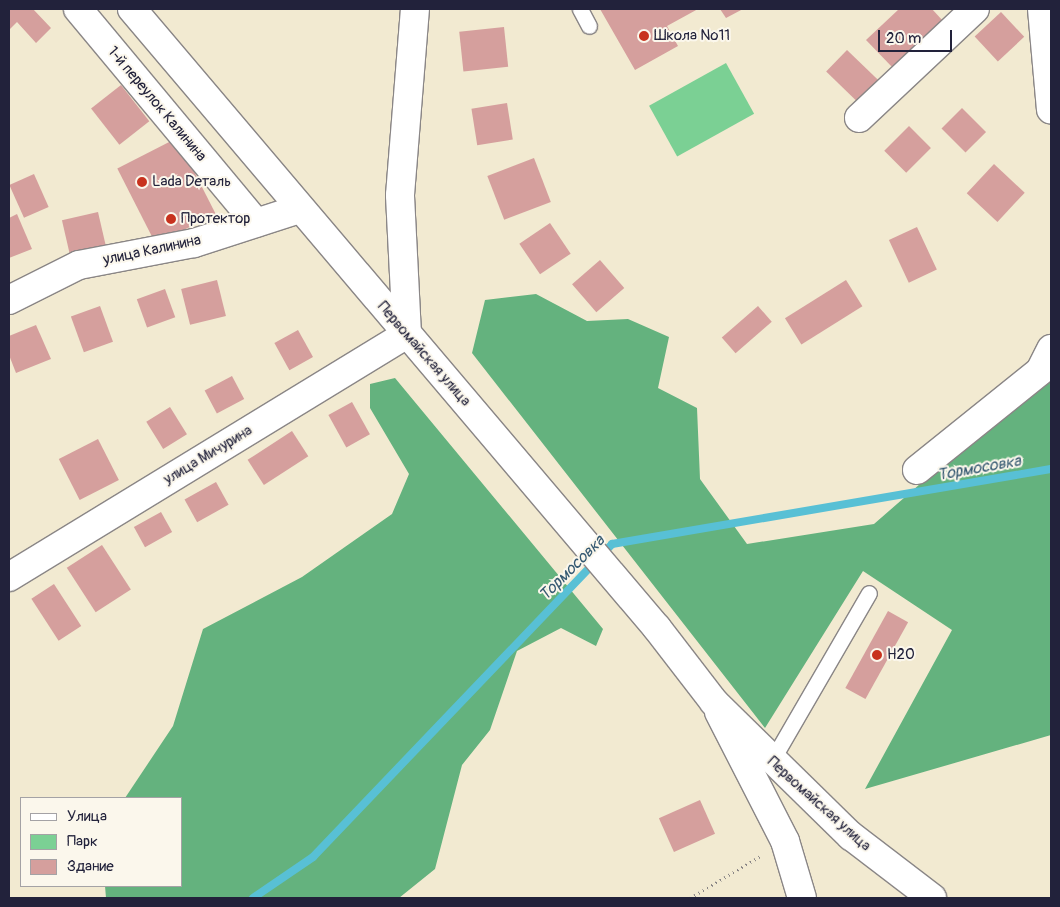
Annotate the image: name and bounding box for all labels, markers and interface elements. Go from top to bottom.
scale bar [880,20,954,52]
place label: Школа №11 [654,27,730,45]
text: 20 m [886,29,921,48]
marker: Школа №11 [638,30,650,42]
street label: 1-й переулок Калинина [104,43,210,165]
place label: Lada Dеталь [152,173,231,191]
marker: Lada Dеталь [136,176,148,188]
place label: Протектор [181,210,250,228]
marker: Протектор [165,213,177,225]
street label: улица Калинина [102,231,202,269]
street label: Первомайская улица [374,298,474,410]
street label: улица Мичурина [160,421,256,489]
water label: Тормосовка [936,451,1022,485]
water label: Тормосовка [535,531,609,605]
place label: H2O [887,646,914,664]
marker: H2O [871,649,883,661]
street label: Первомайская улица [764,753,874,855]
legend [20,797,182,887]
text: Улица [67,807,107,826]
text: Парк [67,832,98,851]
text: Здание [67,857,114,876]

